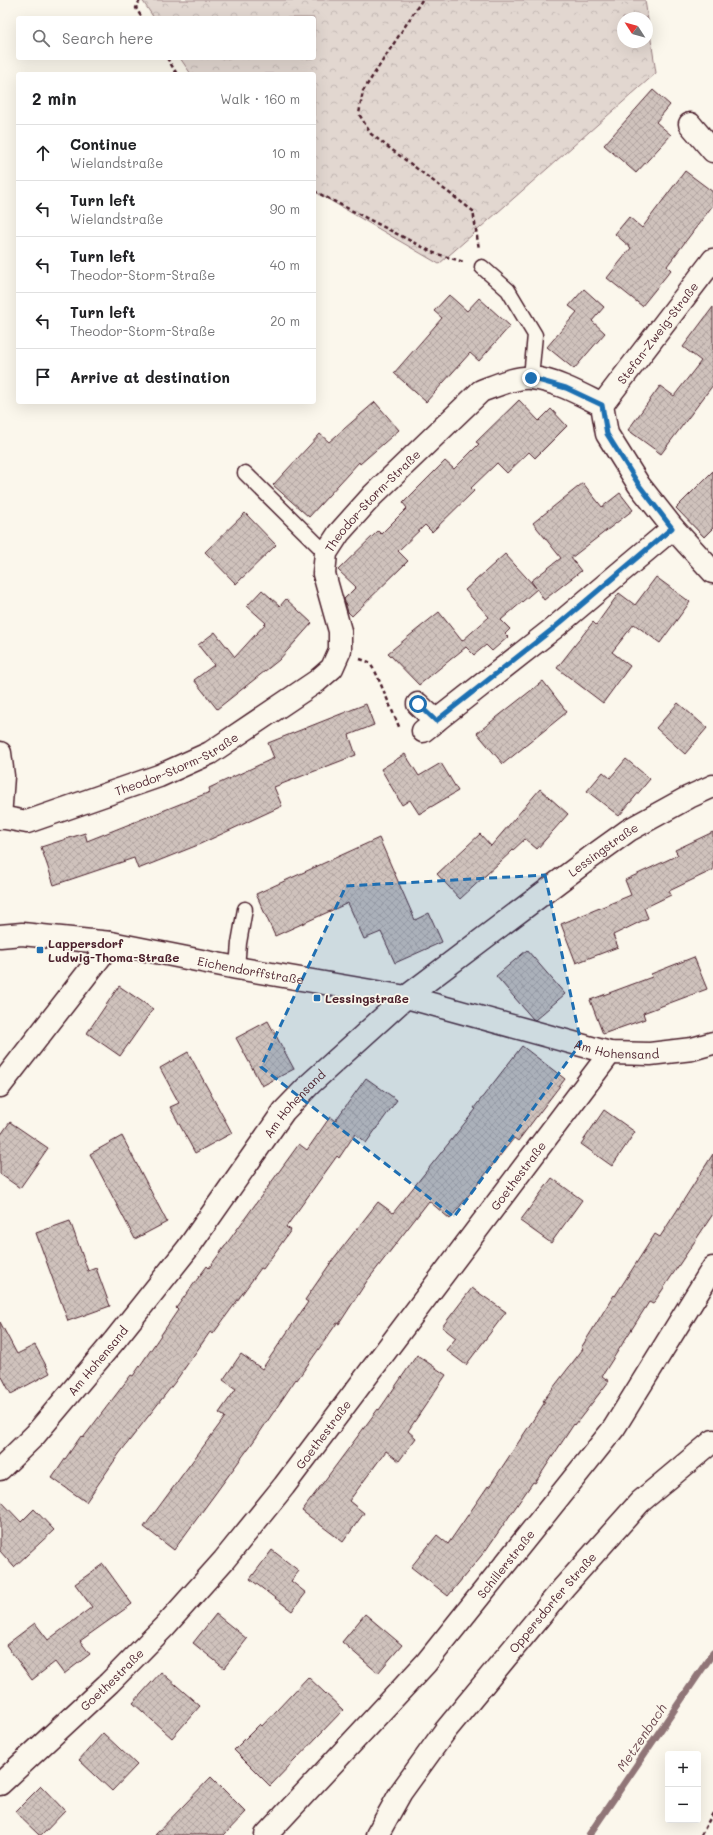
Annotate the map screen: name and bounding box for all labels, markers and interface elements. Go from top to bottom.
north arrow [617,12,653,48]
search box [16,16,316,60]
icon: search [30,27,52,49]
text: Search here [62,28,153,48]
text: 2 min [32,87,77,109]
text: Walk · 160 m [220,90,300,107]
text: Continue [70,134,137,154]
icon: ahead [32,142,54,164]
text: 10 m [272,144,300,161]
text: Wielandstraße [70,154,163,171]
text: Turn left [70,190,135,210]
icon: left [32,198,54,220]
text: 90 m [270,200,300,217]
text: Wielandstraße [70,210,163,227]
text: Turn left [70,246,135,266]
icon: left [32,254,54,276]
text: 40 m [270,256,300,273]
text: Theodor-Storm-Straße [70,266,215,283]
street label: Stefan-Zweig-Straße [613,278,702,387]
text: Turn left [70,302,135,322]
icon: left [32,310,54,332]
text: 20 m [270,312,300,329]
text: Theodor-Storm-Straße [70,322,215,339]
icon: arrive [32,366,54,388]
text: Arrive at destination [70,367,230,387]
route end [522,369,540,387]
street label: Theodor-Storm-Straße [321,446,423,555]
route start [409,695,427,713]
street label: Theodor-Storm-Straße [113,729,241,799]
street label: Lessingstraße [565,819,641,880]
place label: Lappersdorf Ludwig-Thoma-Straße [48,935,179,965]
marker: Lappersdorf Ludwig-Thoma-Straße [35,945,45,955]
street label: Eichendorffstraße [196,952,306,987]
place label: Lessingstraße [325,990,409,1006]
marker: Lessingstraße [312,993,322,1003]
street label: Am Hohensand [572,1036,660,1062]
street label: Am Hohensand [260,1066,329,1141]
street label: Goethestraße [487,1138,549,1213]
street label: Am Hohensand [64,1322,131,1399]
street label: Goethestraße [292,1396,354,1472]
street label: Schillerstraße [473,1526,538,1601]
street label: Oppersdorfer Straße [505,1549,599,1656]
street label: Goethestraße [76,1645,147,1714]
water label: Metzenbach [612,1700,670,1774]
map controls [665,1751,701,1823]
button: + [665,1751,701,1787]
button: − [665,1787,701,1823]

